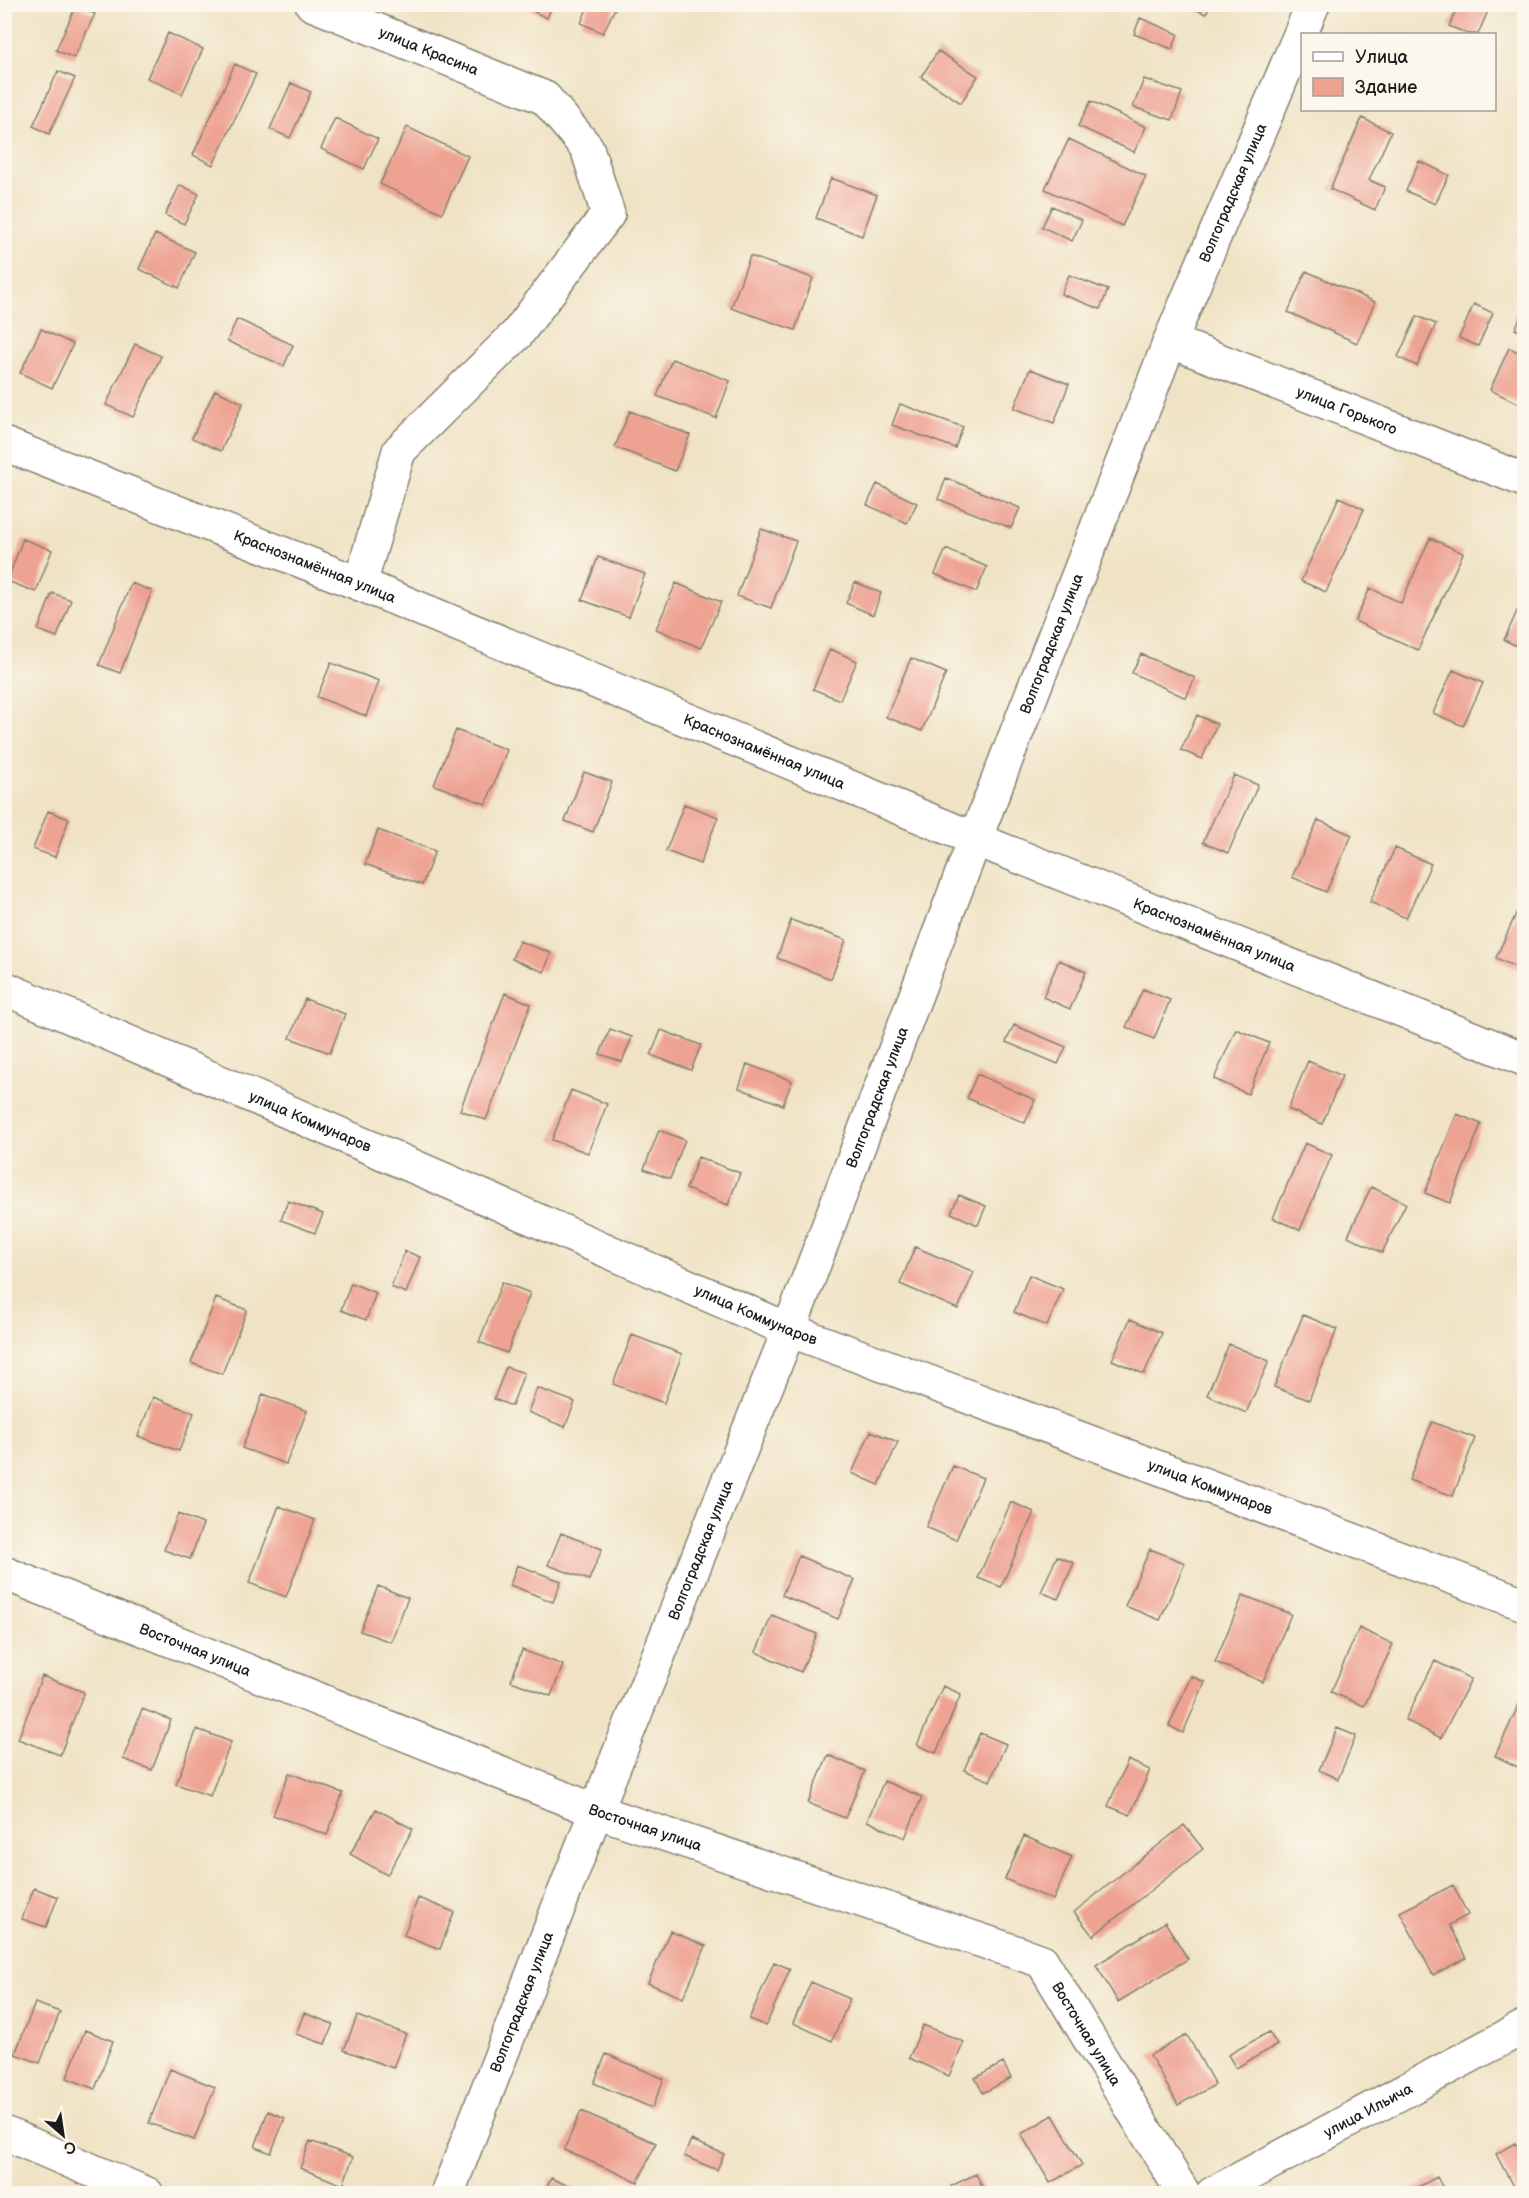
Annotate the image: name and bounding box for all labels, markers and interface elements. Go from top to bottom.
street label: улица Красина [376,23,481,80]
legend [1301,33,1496,111]
text: Улица [1355,47,1409,68]
text: Здание [1355,77,1417,98]
street label: Волгоградская улица [1195,121,1271,266]
street label: улица Горького [1294,383,1400,439]
street label: Краснознамённая улица [231,526,399,608]
street label: Волгоградская улица [1016,571,1088,717]
street label: Краснознамённая улица [680,710,848,794]
street label: Краснознамённая улица [1130,894,1298,976]
street label: Волгоградская улица [842,1024,913,1171]
street label: улица Коммунаров [246,1087,374,1157]
street label: улица Коммунаров [692,1281,820,1350]
street label: улица Коммунаров [1145,1456,1275,1519]
street label: Волгоградская улица [664,1477,738,1623]
street label: Восточная улица [136,1619,254,1681]
street label: Восточная улица [586,1800,704,1856]
street label: Волгоградская улица [486,1929,558,2075]
street label: Восточная улица [1047,1979,1125,2090]
street label: улица Ильича [1321,2079,1416,2142]
north arrow [33,2105,93,2165]
text: С [60,2136,79,2158]

